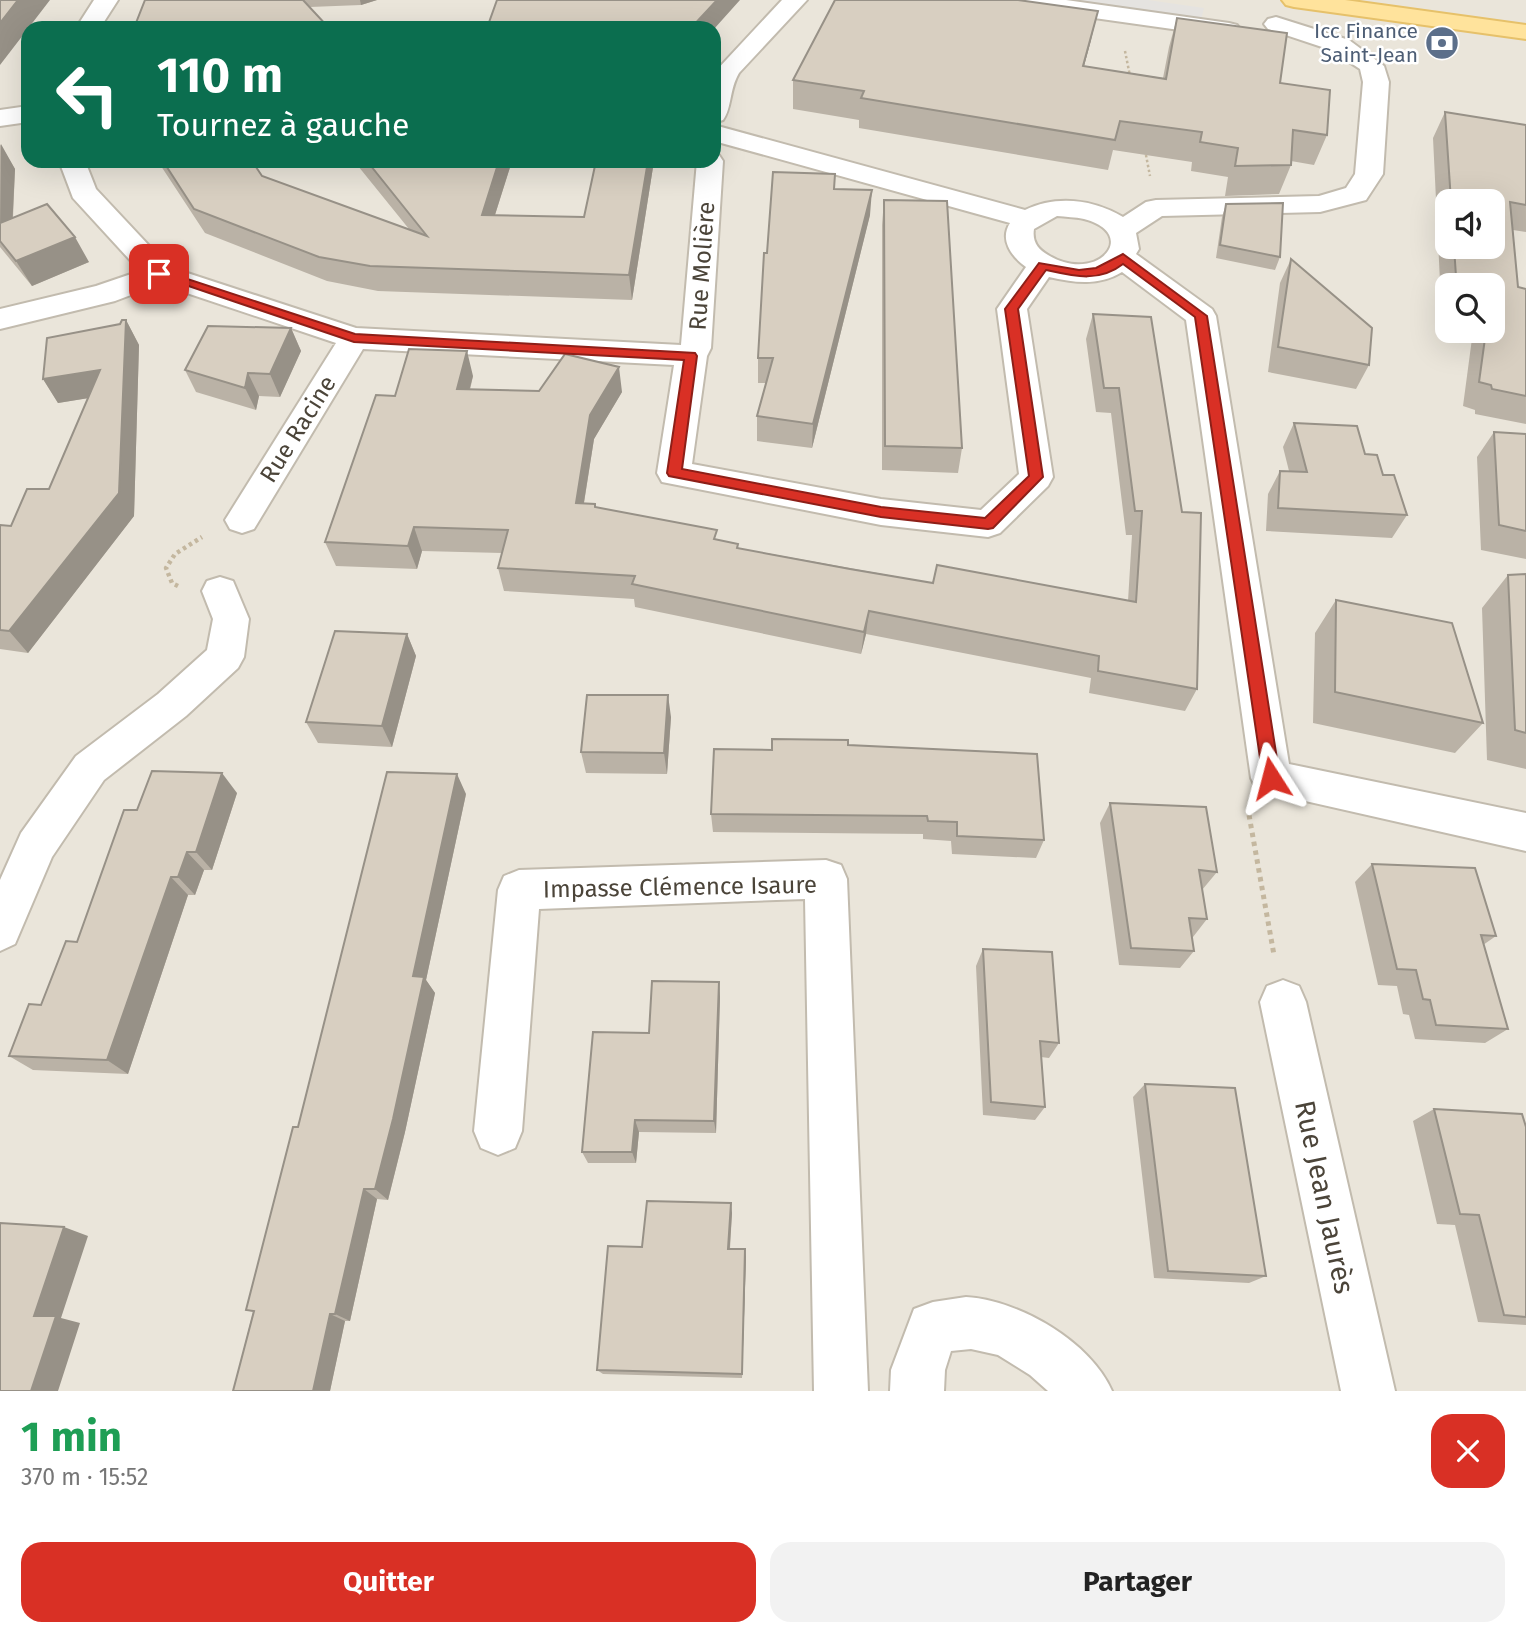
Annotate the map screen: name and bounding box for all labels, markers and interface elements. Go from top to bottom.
place label: Icc Finance Saint-Jean [1314,18,1418,68]
bank icon: Icc Finance Saint-Jean [1423,24,1461,62]
text: 110 m [157,46,283,105]
icon: left [42,49,133,140]
text: Tournez à gauche [157,106,409,144]
map controls [1435,189,1505,343]
button: sound [1435,189,1505,259]
street label: Rue Molière [684,201,720,331]
pin [129,244,189,304]
icon: arrive [140,255,178,293]
button: search [1435,273,1505,343]
street label: Rue Racine [254,370,342,488]
position arrow [1234,741,1308,815]
street label: Impasse Clémence Isaure [543,871,817,903]
street label: Rue Jean Jaurès [1288,1097,1361,1297]
text: 1 min [21,1412,122,1462]
button: close [1431,1414,1505,1488]
text: 370 m · 15:52 [21,1463,148,1491]
button: Quitter [21,1542,756,1622]
button: Partager [770,1542,1505,1622]

